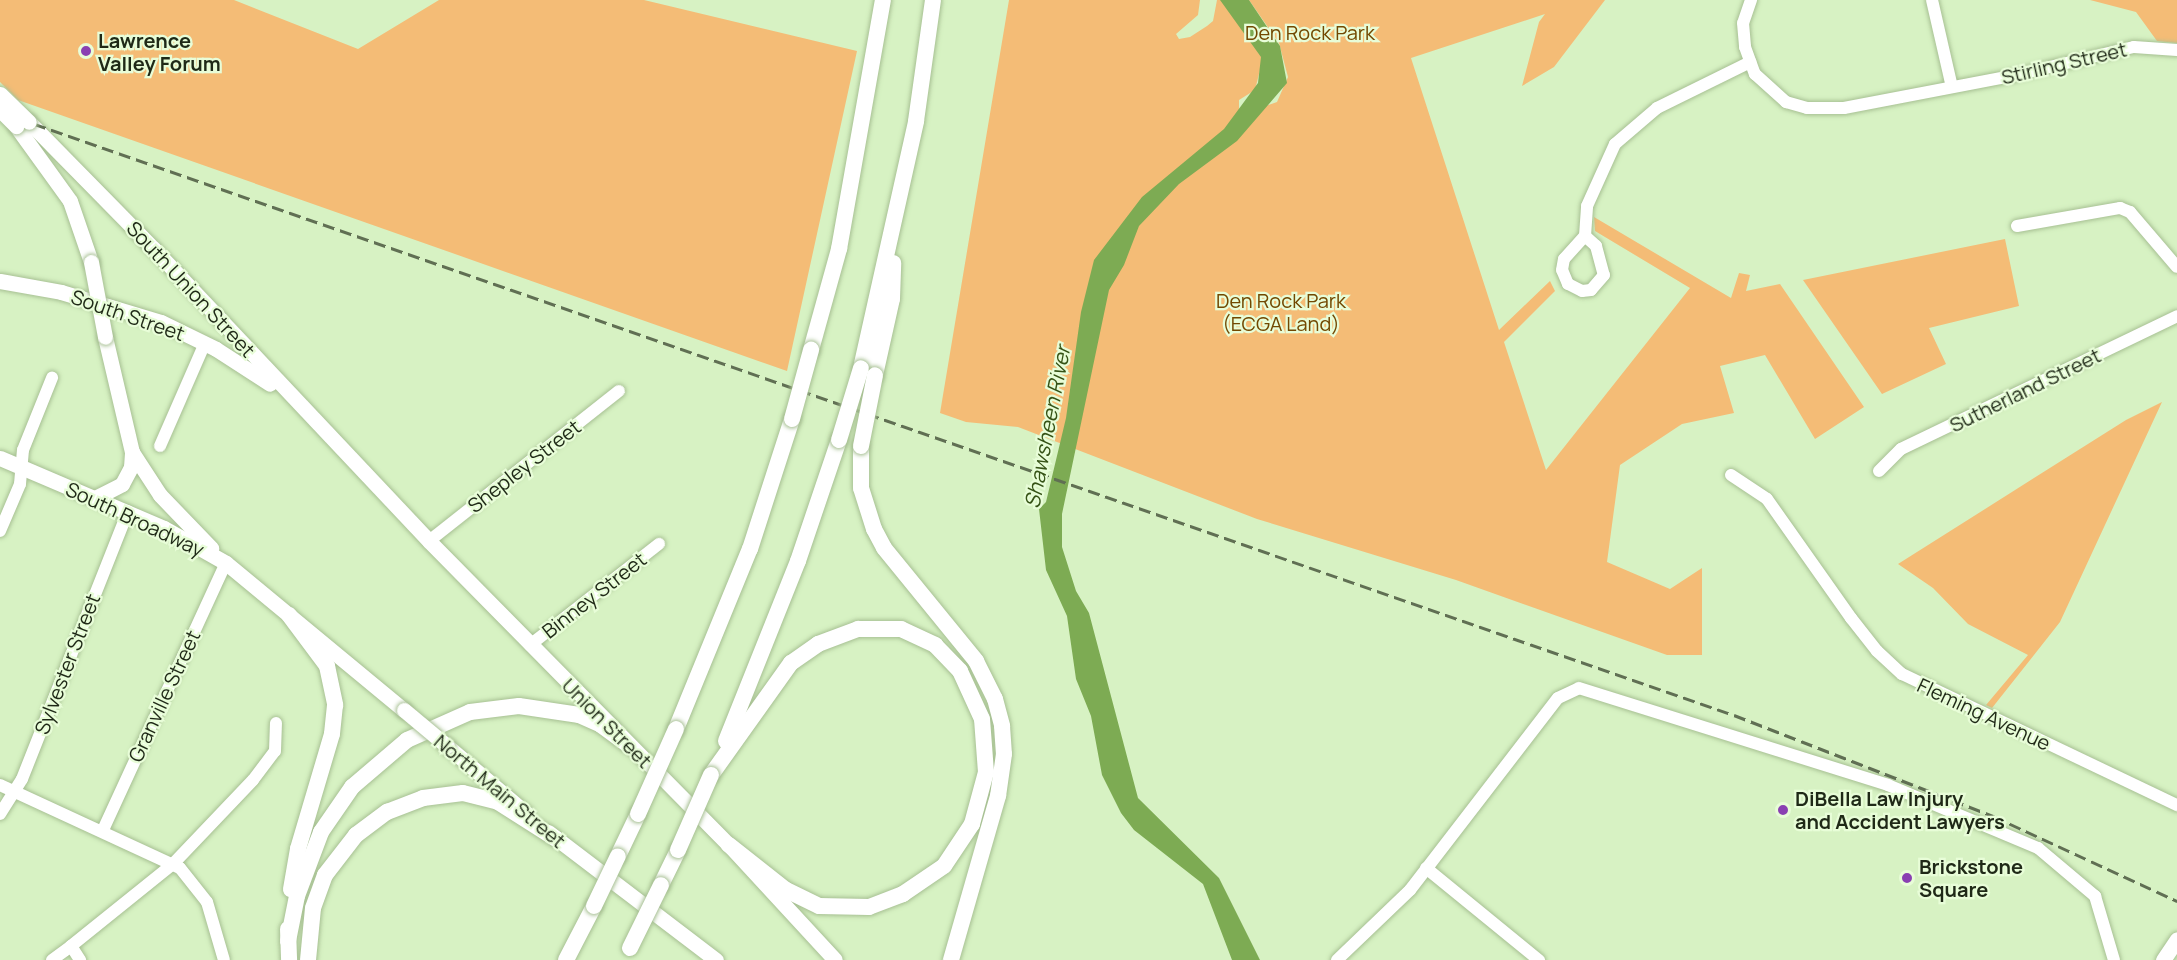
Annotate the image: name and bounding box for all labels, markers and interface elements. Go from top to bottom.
park label: Den Rock Park [1245,20,1375,44]
place label: Lawrence Valley Forum [98,28,221,75]
street label: Stirling Street [1999,37,2129,89]
marker: Lawrence Valley Forum [79,44,93,58]
street label: South Union Street [122,216,260,362]
street label: South Street [68,284,188,346]
park label: Den Rock Park (ECGA Land) [1216,289,1346,336]
street label: Sutherland Street [1946,343,2104,437]
water label: Shawsheen River [1019,344,1075,510]
street label: Shepley Street [463,414,585,518]
street label: South Broadway [62,476,208,562]
street label: Binney Street [537,547,651,643]
street label: Sylvester Street [29,590,105,738]
street label: Granville Street [123,626,205,766]
street label: Union Street [557,673,657,773]
street label: Fleming Avenue [1914,673,2054,755]
street label: North Main Street [430,729,570,853]
place label: DiBella Law Injury and Accident Lawyers [1795,786,2005,833]
marker: DiBella Law Injury and Accident Lawyers [1776,803,1790,817]
place label: Brickstone Square [1919,855,2023,902]
marker: Brickstone Square [1900,871,1914,885]

